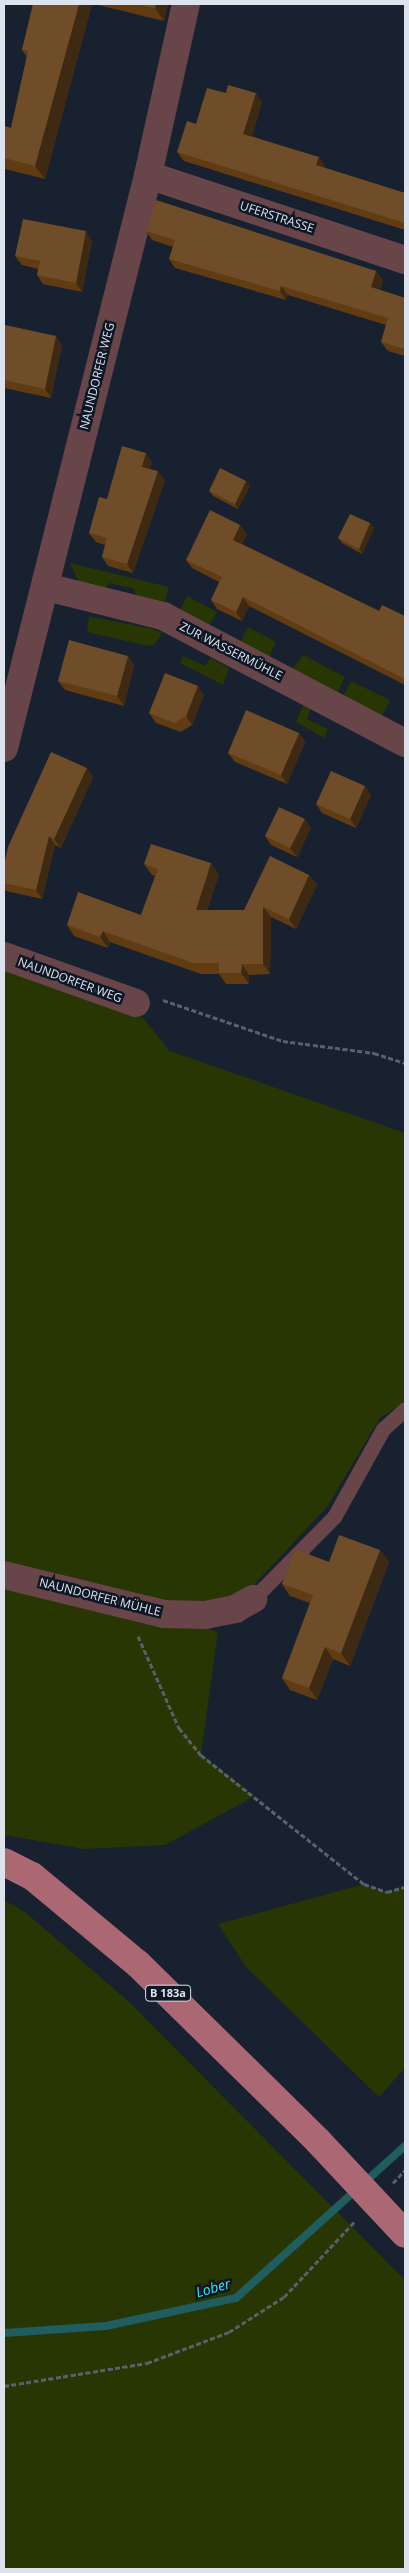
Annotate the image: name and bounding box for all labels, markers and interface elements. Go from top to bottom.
street label: UFERSTRASSE [238,198,316,236]
street label: NAUNDORFER WEG [77,321,117,431]
street label: ZUR WASSERMÜHLE [177,619,285,683]
street label: NAUNDORFER WEG [16,954,124,1006]
street label: NAUNDORFER MÜHLE [38,1575,162,1619]
road number: B 183a [144,1985,192,2002]
water label: Lober [194,2275,232,2301]

